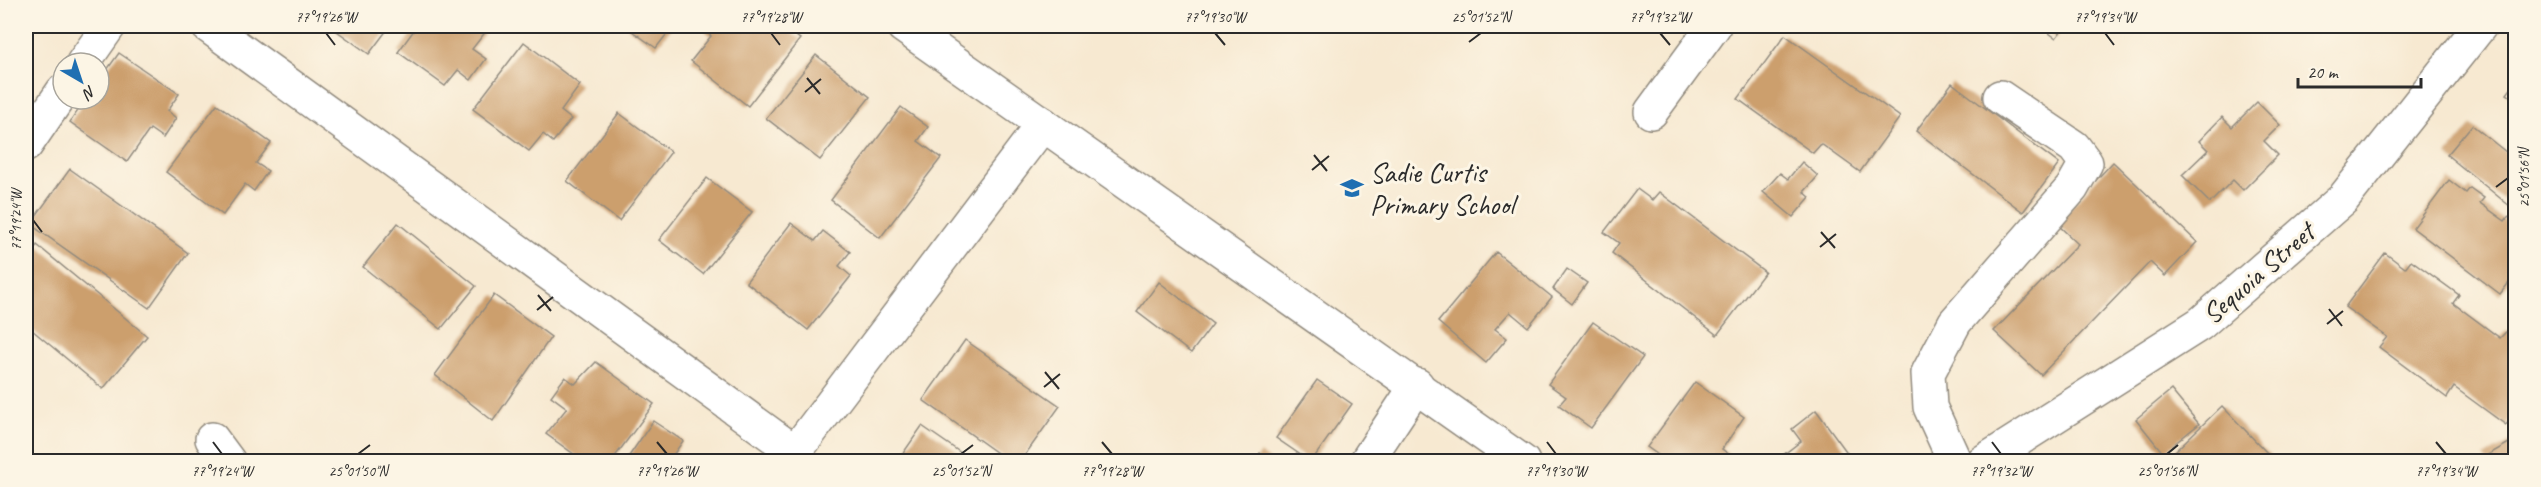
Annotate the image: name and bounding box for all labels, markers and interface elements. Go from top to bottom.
text: 77°19'26"W [296,8,360,27]
text: 77°19'28"W [741,8,805,27]
text: 77°19'30"W [1185,8,1249,27]
text: 25°01'52"N [1451,8,1514,27]
text: 77°19'32"W [1630,8,1694,27]
text: 77°19'34"W [2075,8,2139,27]
north arrow [51,51,111,111]
scale bar [2298,51,2421,89]
text: 20 m [2307,61,2340,83]
text: N [77,81,100,105]
text: 25°01'56"N [2515,145,2534,208]
place label: Sadie Curtis Primary School [1370,155,1519,222]
school or university icon: Sadie Curtis Primary School [1339,175,1365,201]
text: 77°19'24"W [7,186,26,250]
street label: Sequoia Street [2195,212,2324,331]
text: 77°19'24"W [192,462,256,481]
text: 25°01'50"N [328,462,391,481]
text: 77°19'26"W [637,462,701,481]
text: 25°01'52"N [931,462,994,481]
text: 77°19'28"W [1082,462,1146,481]
text: 77°19'30"W [1526,462,1590,481]
text: 77°19'32"W [1971,462,2035,481]
text: 25°01'56"N [2137,462,2200,481]
text: 77°19'34"W [2416,462,2480,481]

